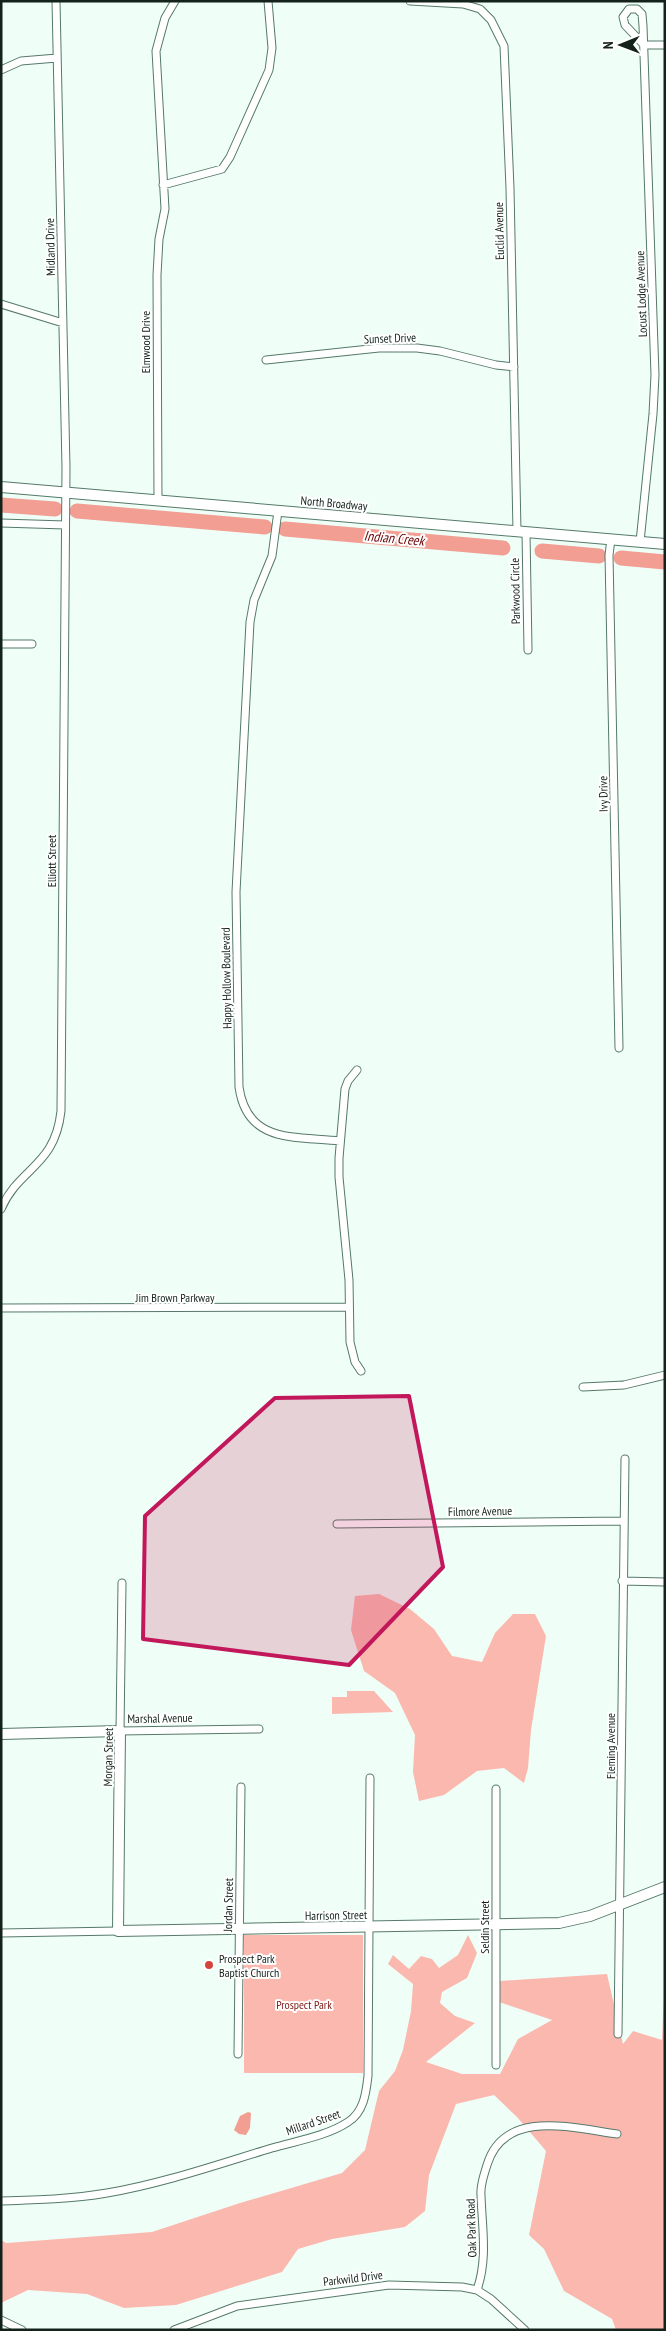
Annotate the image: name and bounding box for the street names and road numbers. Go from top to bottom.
street label: Euclid Avenue [491,202,507,260]
street label: Midland Drive [42,218,58,276]
street label: Locust Lodge Avenue [632,250,650,338]
street label: Elmwood Drive [138,311,153,373]
street label: Sunset Drive [364,330,416,346]
street label: North Broadway [300,493,368,513]
street label: Parkwood Circle [507,558,523,624]
street label: Ivy Drive [595,776,611,812]
street label: Elliott Street [44,834,59,887]
street label: Happy Hollow Boulevard [218,927,234,1029]
street label: Jim Brown Parkway [135,1290,215,1305]
street label: Filmore Avenue [448,1503,512,1519]
street label: Marshal Avenue [127,1710,193,1726]
street label: Fleming Avenue [603,1713,618,1779]
street label: Morgan Street [100,1727,116,1787]
street label: Jordan Street [220,1877,236,1933]
street label: Seldin Street [477,1900,492,1954]
street label: Harrison Street [305,1907,368,1923]
street label: Millard Street [284,2105,343,2138]
street label: Oak Park Road [462,2198,480,2258]
street label: Parkwild Drive [322,2267,384,2289]

